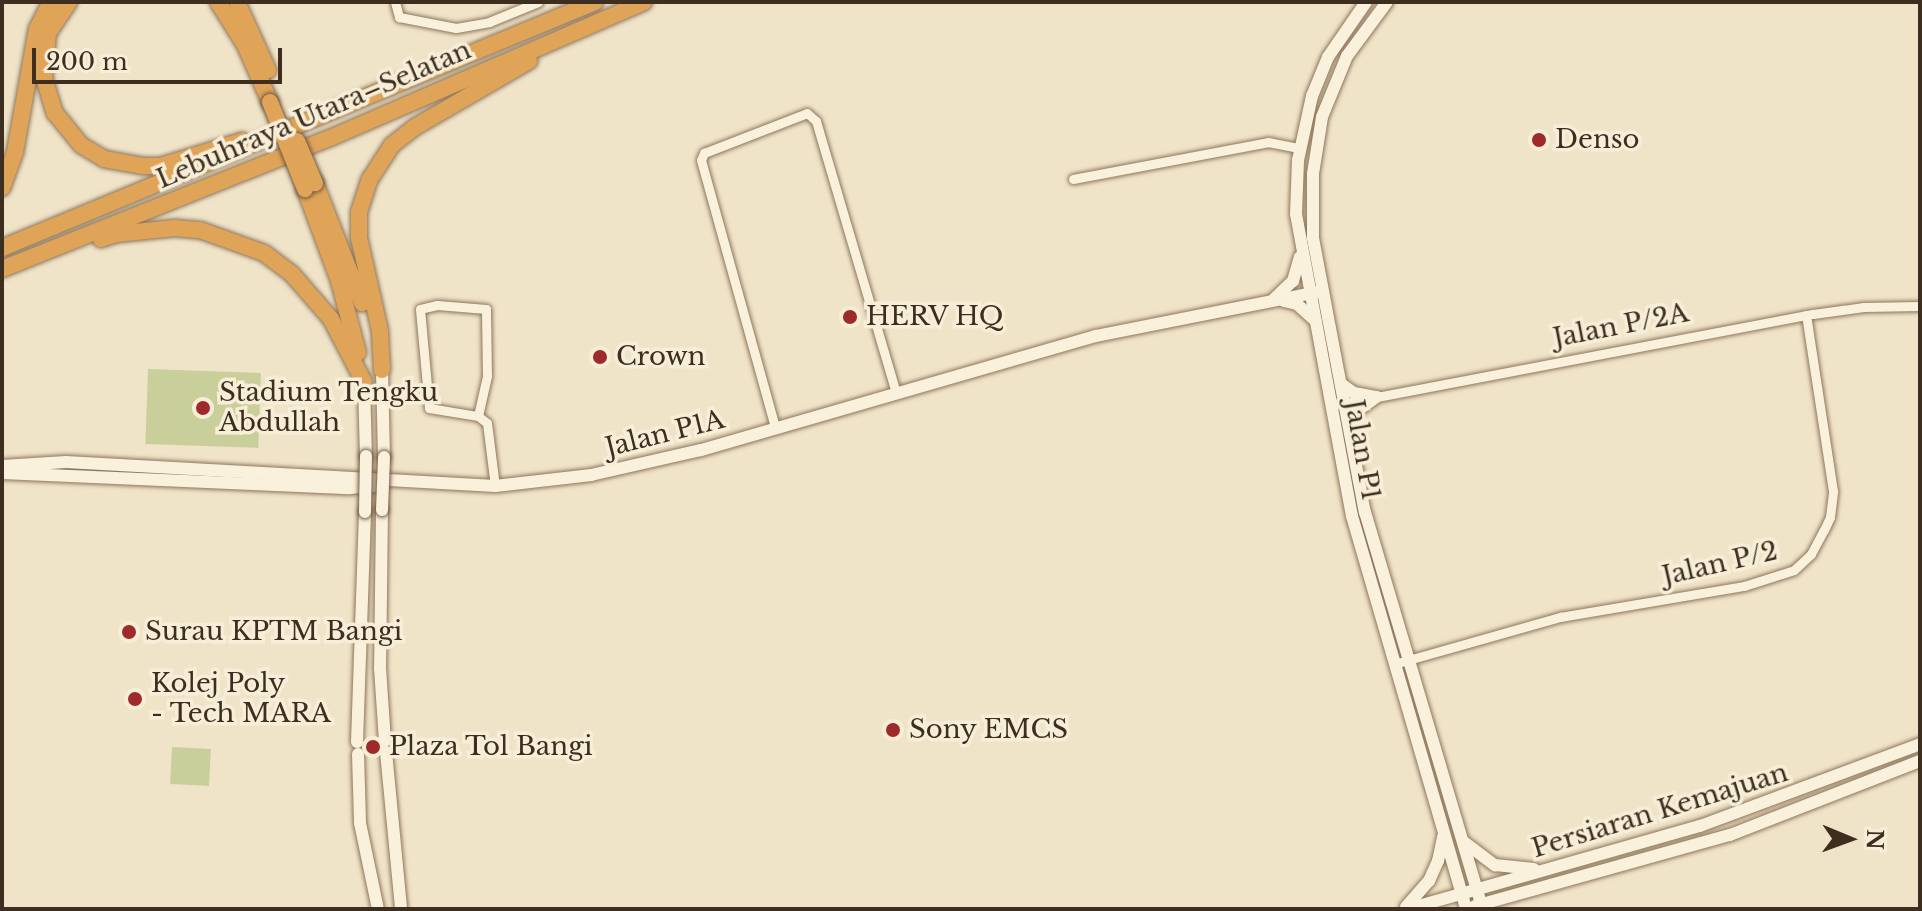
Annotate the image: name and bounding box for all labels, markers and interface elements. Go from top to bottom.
scale bar [36,32,286,82]
street label: Lebuhraya Utara–Selatan [152,34,476,196]
text: 200 m [46,47,128,76]
place label: Denso [1555,124,1640,156]
marker: Denso [1530,131,1548,149]
street label: Jalan P/2A [1551,298,1691,354]
place label: HERV HQ [866,301,1004,333]
marker: HERV HQ [841,308,859,326]
place label: Crown [616,341,706,373]
marker: Crown [591,348,609,366]
place label: Stadium Tengku Abdullah [219,377,439,438]
street label: Jalan P1 [1338,397,1386,503]
marker: Stadium Tengku Abdullah [194,399,212,417]
street label: Jalan P1A [602,404,728,464]
street label: Jalan P/2 [1659,536,1781,592]
place label: Surau KPTM Bangi [145,616,402,648]
marker: Surau KPTM Bangi [120,623,138,641]
place label: Kolej Poly - Tech MARA [151,668,332,730]
marker: Kolej Poly - Tech MARA [126,690,144,708]
place label: Sony EMCS [909,714,1069,746]
marker: Sony EMCS [884,721,902,739]
place label: Plaza Tol Bangi [389,731,594,763]
marker: Plaza Tol Bangi [364,738,382,756]
street label: Persiaran Kemajuan [1528,757,1792,865]
north arrow [1810,799,1890,879]
text: N [1861,829,1888,850]

